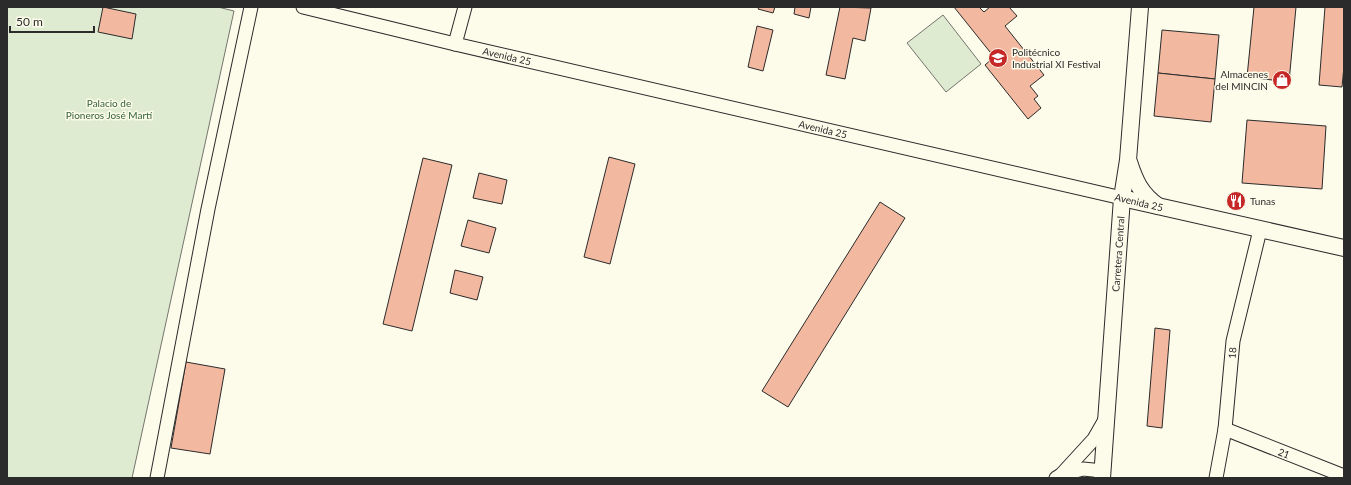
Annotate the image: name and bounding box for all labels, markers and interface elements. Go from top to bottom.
scale bar [10,8,94,34]
text: 50 m [16,14,43,29]
street label: Avenida 25 [482,45,533,67]
place label: Politécnico Industrial XI Festival [1012,46,1101,70]
school or university icon: Politécnico Industrial XI Festival [987,47,1009,69]
place label: Almacenes del MINCIN [1215,68,1268,92]
shop icon: Almacenes del MINCIN [1271,69,1293,91]
park label: Palacio de Pioneros José Martí [66,97,153,121]
street label: Avenida 25 [798,118,849,140]
restaurant icon: Tunas [1225,190,1247,212]
street label: Avenida 25 [1114,191,1165,213]
place label: Tunas [1250,195,1275,207]
street label: Carretera Central [1109,216,1127,292]
street label: 18 [1226,347,1238,359]
street label: 21 [1276,445,1292,461]

